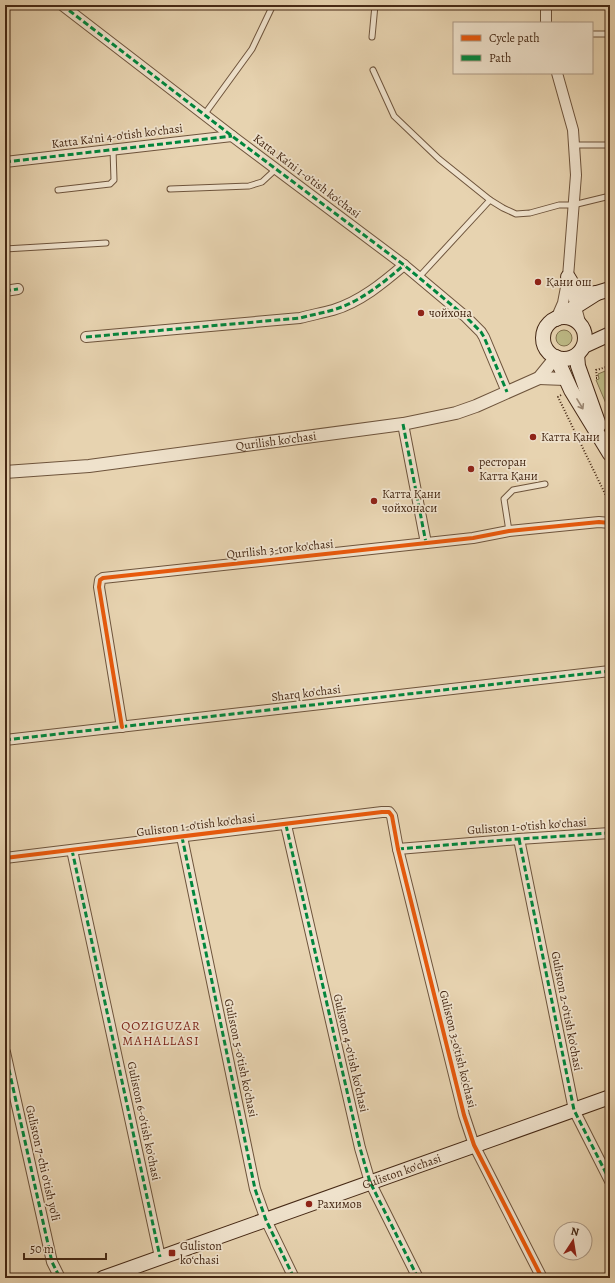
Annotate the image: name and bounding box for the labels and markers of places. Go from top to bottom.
place label: Қани ош [546,274,592,290]
marker: Қани ош [533,277,543,287]
place label: чойхона [429,305,473,321]
marker: чойхона [416,308,426,318]
place label: Катта Қани [541,429,600,445]
marker: Катта Қани [528,432,538,442]
place label: ресторан Катта Қани [479,454,538,484]
marker: ресторан Катта Қани [466,464,476,474]
place label: Катта Қани чойхонаси [382,486,441,516]
marker: Катта Қани чойхонаси [369,496,379,506]
place label: Рахимов [317,1196,362,1212]
marker: Рахимов [304,1199,314,1209]
place label: Guliston koʻchasi [180,1238,222,1268]
marker: Guliston koʻchasi [167,1248,177,1258]

